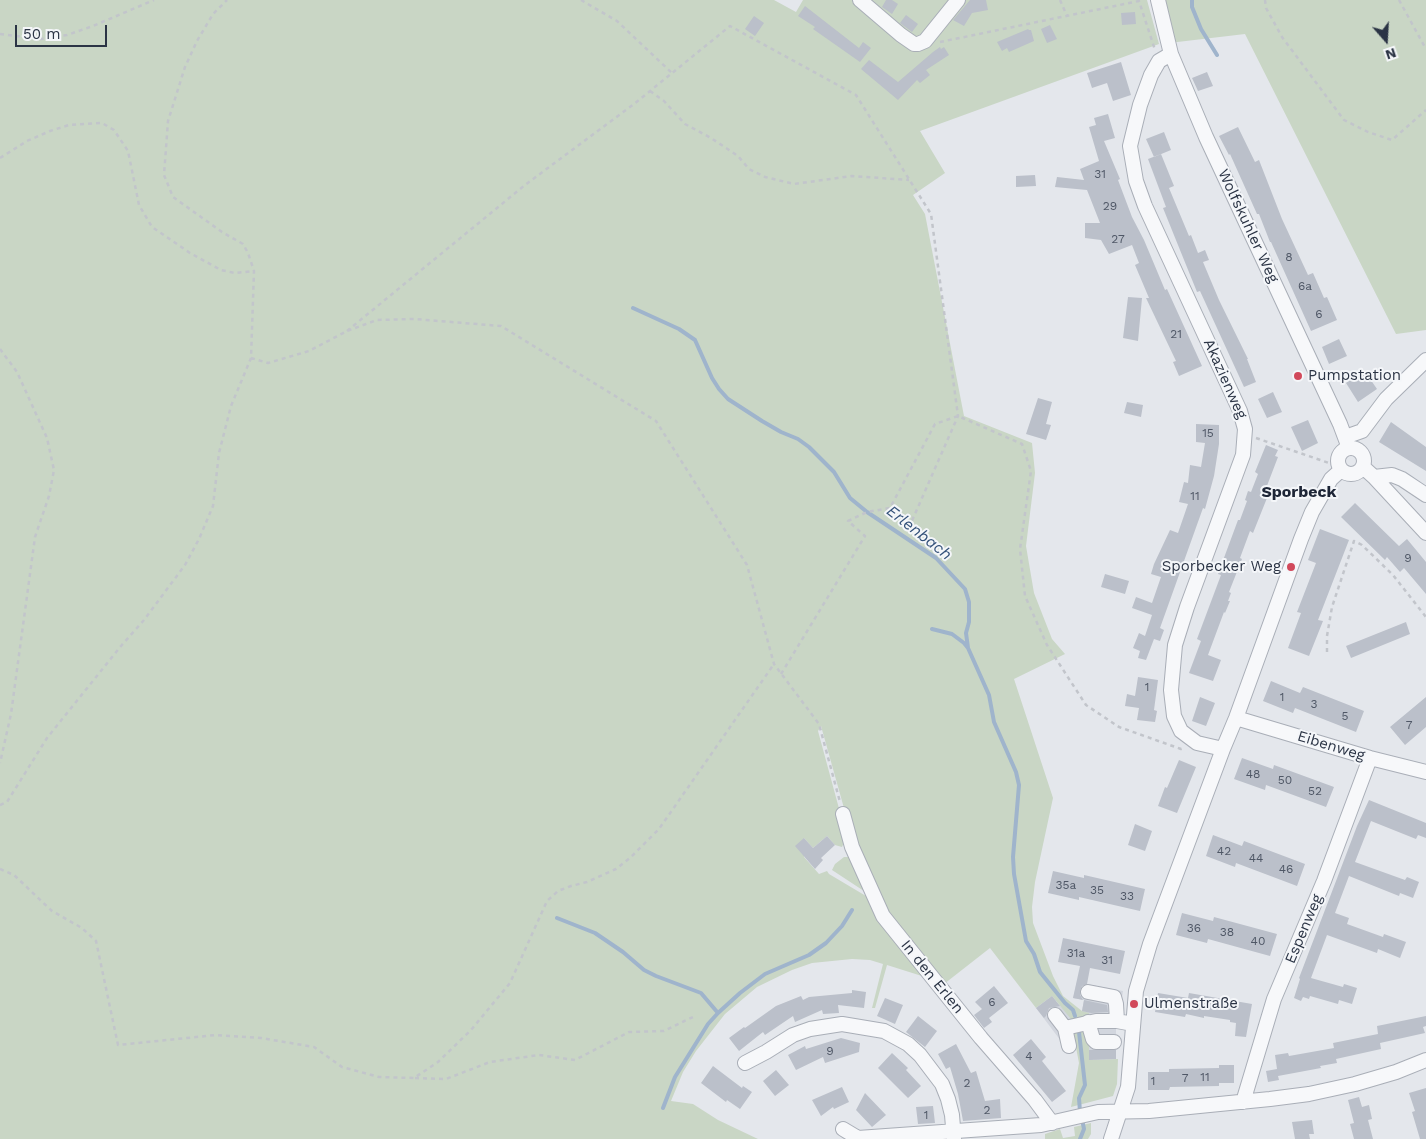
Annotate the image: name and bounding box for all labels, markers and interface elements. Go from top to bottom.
scale bar [18,15,110,47]
north arrow [1361,15,1411,65]
text: 50 m [23,25,60,43]
text: N [1383,45,1398,63]
street label: Wolfskuhler Weg [1214,166,1282,286]
house number: 31 [1094,167,1106,181]
house number: 29 [1103,199,1117,213]
house number: 27 [1111,232,1125,246]
house number: 8 [1285,250,1293,264]
house number: 6a [1298,279,1312,293]
house number: 6 [1315,307,1323,321]
house number: 21 [1170,327,1182,341]
street label: Akazienweg [1199,336,1251,422]
place label: Pumpstation [1308,367,1401,385]
marker: Pumpstation [1292,370,1304,382]
house number: 15 [1202,426,1214,440]
district label: Sporbeck [1261,482,1337,502]
house number: 11 [1190,489,1200,503]
water label: Erlenbach [883,502,955,564]
house number: 9 [1404,551,1412,565]
place label: Sporbecker Weg [1162,558,1281,576]
marker: Sporbecker Weg [1285,561,1297,573]
house number: 1 [1145,680,1149,694]
house number: 1 [1280,690,1284,704]
house number: 3 [1311,697,1317,711]
house number: 5 [1342,709,1348,723]
house number: 7 [1406,718,1412,732]
street label: Eibenweg [1295,727,1367,765]
house number: 48 [1246,767,1260,781]
house number: 50 [1278,773,1292,787]
house number: 52 [1308,784,1322,798]
house number: 42 [1217,844,1231,858]
house number: 44 [1249,851,1263,865]
house number: 46 [1279,862,1293,876]
house number: 35a [1056,878,1076,892]
house number: 35 [1090,883,1104,897]
house number: 33 [1120,889,1134,903]
street label: Espenweg [1281,892,1327,966]
house number: 36 [1187,921,1201,935]
house number: 38 [1220,925,1234,939]
house number: 40 [1251,934,1265,948]
street label: In den Erlen [897,937,967,1017]
house number: 31a [1067,946,1085,960]
house number: 31 [1101,953,1113,967]
house number: 6 [988,995,996,1009]
place label: Ulmenstraße [1144,995,1238,1013]
marker: Ulmenstraße [1128,998,1140,1010]
house number: 9 [826,1044,834,1058]
house number: 4 [1025,1049,1033,1063]
house number: 11 [1200,1070,1210,1084]
house number: 7 [1182,1071,1188,1085]
house number: 1 [1151,1074,1155,1088]
house number: 2 [964,1076,970,1090]
house number: 2 [984,1103,990,1117]
house number: 1 [924,1108,928,1122]

